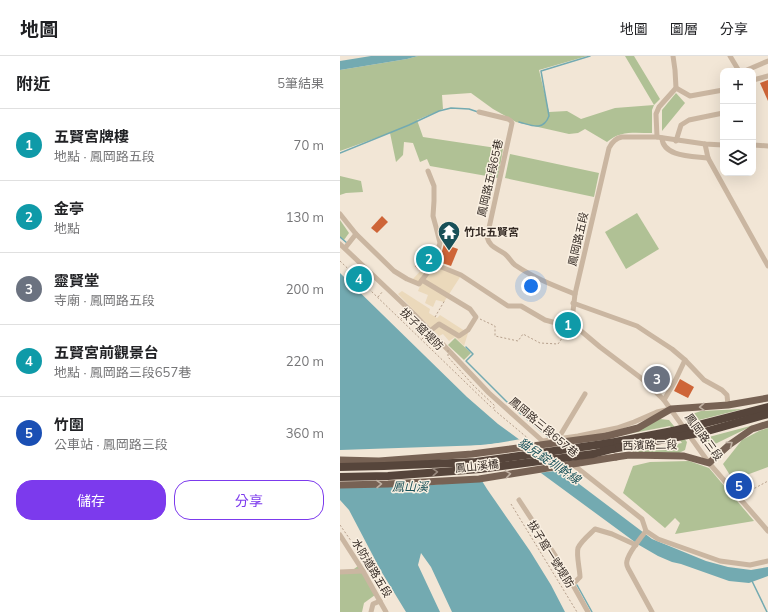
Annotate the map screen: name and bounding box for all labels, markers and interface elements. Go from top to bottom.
text: 地圖 [20,17,58,41]
text: 地圖 [620,20,648,38]
text: 圖層 [670,20,698,38]
text: 分享 [720,20,748,38]
map controls [720,68,756,176]
button: + [720,68,756,104]
text: 附近 [16,73,50,94]
text: 5筆結果 [277,75,324,91]
button: − [720,104,756,140]
text: 五賢宮牌樓 [54,127,129,146]
text: 1 [25,137,33,153]
text: 70 m [294,137,324,153]
street label: 鳳岡路五段65巷 [474,138,506,218]
button: layers [720,140,756,176]
text: 地點 · 鳳岡路五段 [54,148,155,164]
text: 金亭 [54,199,84,218]
text: 2 [25,209,33,225]
text: 130 m [286,209,324,225]
street label: 鳳岡路五段 [565,211,591,267]
temple icon: 竹北五賢宮 [436,219,462,252]
text: 地點 [54,220,80,236]
place label: 竹北五賢宮 [464,225,519,239]
pin: 2 [416,244,442,274]
pin: 4 [346,264,372,294]
text: 靈賢堂 [54,271,99,290]
your location [521,276,541,296]
text: 3 [25,281,33,297]
text: 200 m [286,281,324,297]
text: 寺廟 · 鳳岡路五段 [54,292,155,308]
street label: 拔子窟堤防 [397,305,447,353]
pin: 1 [555,310,581,340]
text: 五賢宮前觀景台 [54,343,159,362]
text: 4 [25,353,33,369]
text: 220 m [286,353,324,369]
text: 地點 · 鳳岡路三段657巷 [54,364,191,380]
pin: 3 [644,364,670,394]
street label: 鳳岡路三段657巷 [507,394,581,460]
one-way arrow [699,403,705,412]
street label: 鳳岡路三段 [682,411,726,463]
text: 竹圍 [54,415,84,434]
text: 5 [25,425,33,441]
text: 360 m [286,425,324,441]
water label: 貓兒錠圳幹線 [515,434,585,488]
text: 公車站 · 鳳岡路三段 [54,436,168,452]
street label: 西濱路二段 [622,438,678,452]
one-way arrow [726,442,733,449]
street label: 鳳山溪橋 [454,457,500,475]
one-way arrow [432,468,438,477]
one-way arrow [505,470,512,479]
pin: 5 [726,471,752,501]
water label: 鳳山溪 [392,479,430,494]
button: 儲存 [16,480,166,520]
button: 分享 [174,480,324,520]
one-way arrow [376,480,382,489]
street label: 拔子窟一號堤防 [525,518,577,590]
street label: 水防道路五段 [349,536,395,600]

